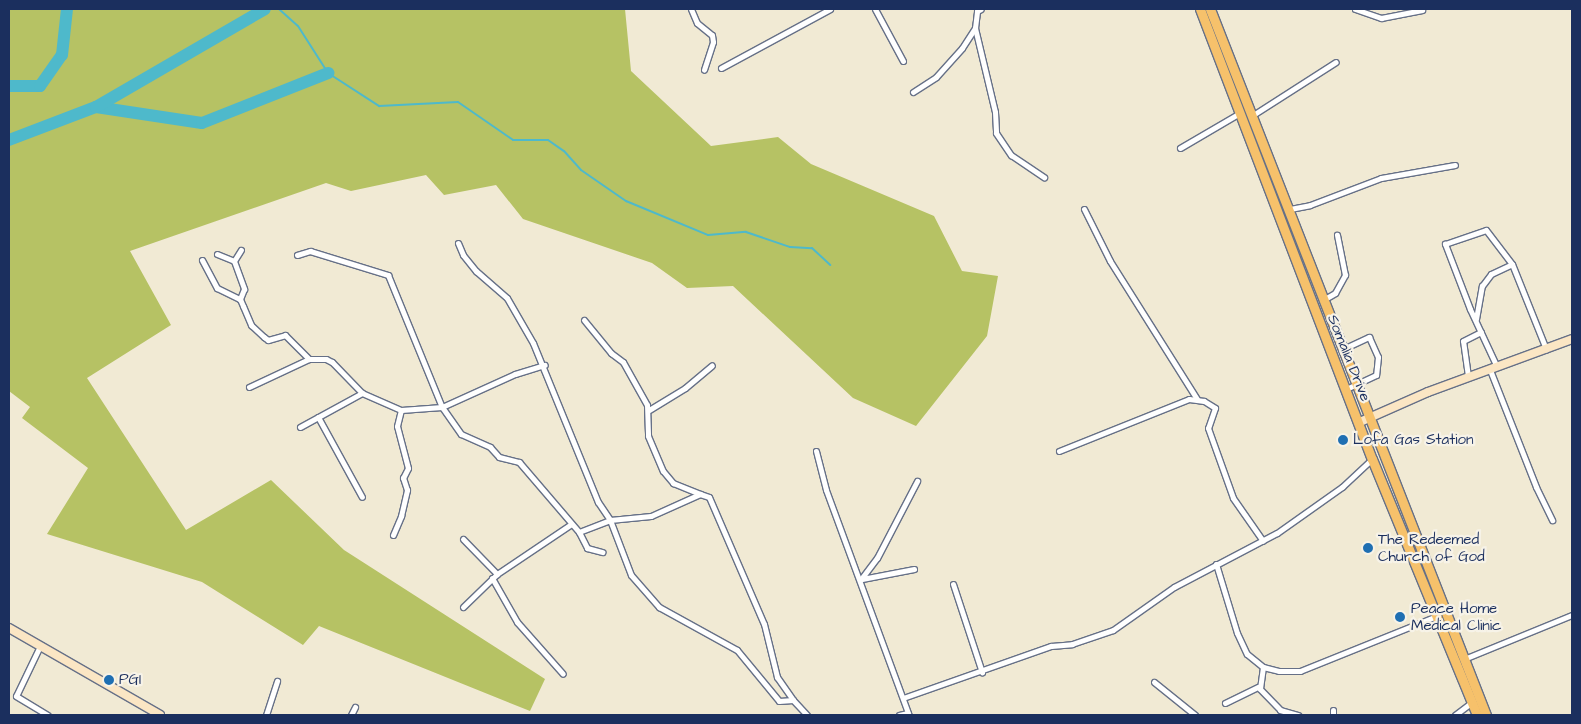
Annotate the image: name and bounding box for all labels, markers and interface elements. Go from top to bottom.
street label: Somalia Drive [1323,312,1375,404]
place label: Lofa Gas Station [1353,431,1474,449]
marker: Lofa Gas Station [1337,434,1349,446]
place label: The Redeemed Church of God [1378,530,1485,565]
marker: The Redeemed Church of God [1362,542,1374,554]
place label: Peace Home Medical Clinic [1411,599,1501,634]
marker: Peace Home Medical Clinic [1393,610,1407,624]
place label: PGI [119,671,141,689]
marker: PGI [103,674,115,686]

